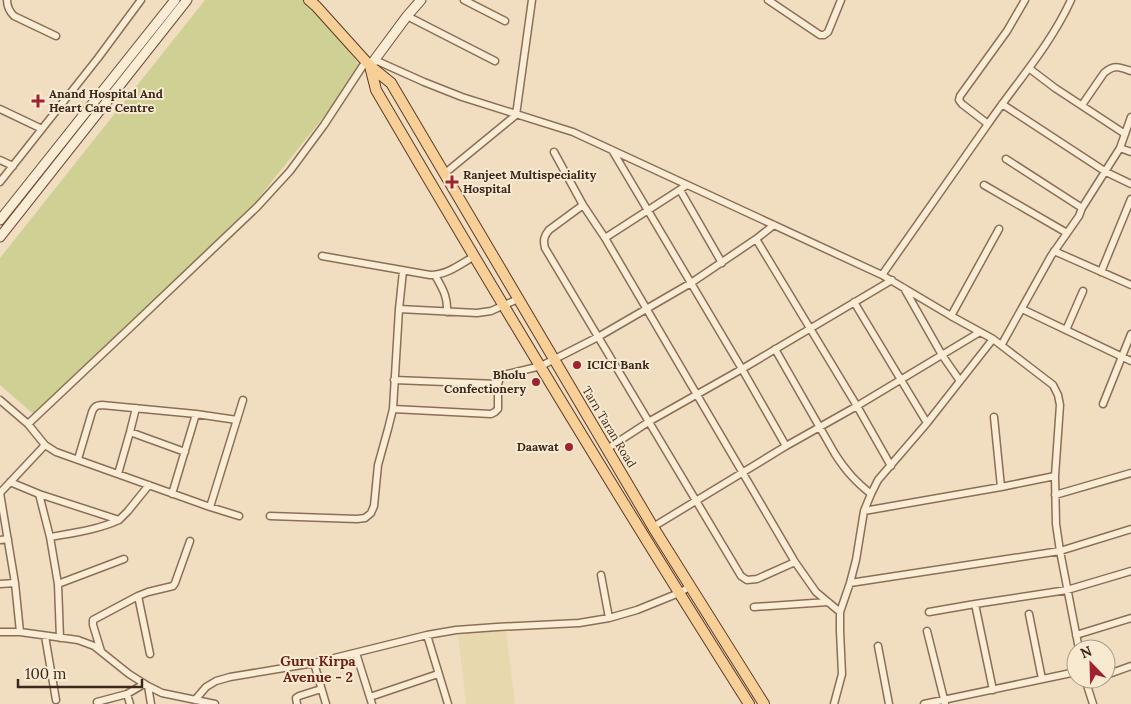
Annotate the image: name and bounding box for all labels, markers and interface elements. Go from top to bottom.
place label: Anand Hospital And Heart Care Centre [49,86,163,115]
marker: Anand Hospital And Heart Care Centre [31,94,45,108]
place label: Ranjeet Multispeciality Hospital [463,167,597,196]
marker: Ranjeet Multispeciality Hospital [445,175,459,189]
place label: ICICI Bank [587,357,649,372]
marker: ICICI Bank [571,359,583,371]
place label: Bholu Confectionery [444,367,527,396]
marker: Bholu Confectionery [530,376,542,388]
street label: Tarn Taran Road [579,383,640,470]
place label: Daawat [517,439,560,454]
marker: Daawat [563,441,575,453]
north arrow [1066,639,1116,689]
text: N [1077,642,1095,662]
district label: Guru Kirpa Avenue - 2 [280,652,356,686]
scale bar [18,656,141,688]
text: 100 m [25,664,66,683]

